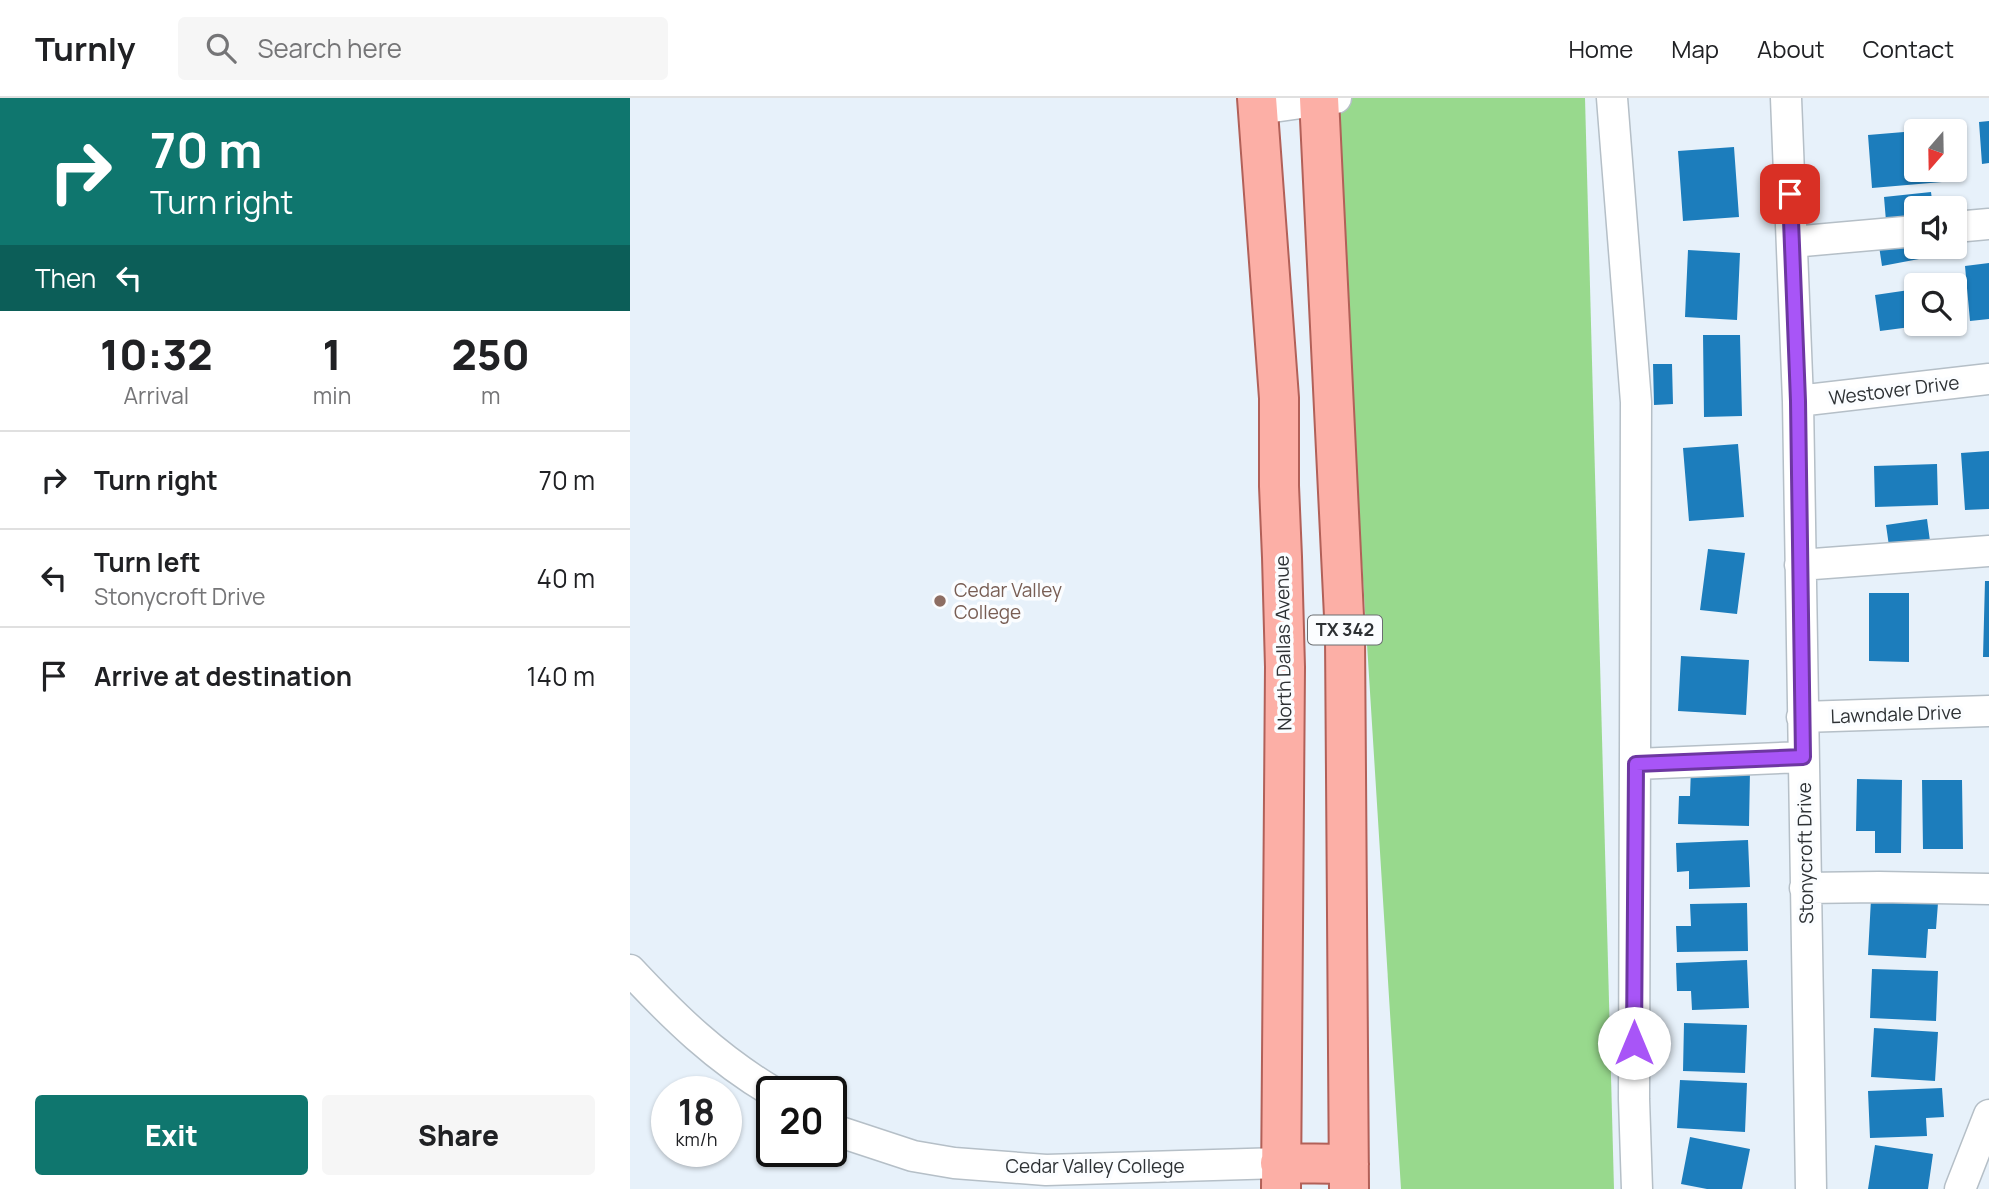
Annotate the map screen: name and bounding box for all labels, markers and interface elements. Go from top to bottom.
search box [178,17,668,80]
text: Turnly [35,26,136,71]
icon: search [202,29,240,67]
text: Search here [258,30,402,66]
text: Home [1568,32,1633,65]
text: Map [1671,32,1719,65]
text: About [1757,32,1825,65]
text: Contact [1863,32,1954,65]
text: 70 m [150,116,262,183]
north arrow [1904,119,1967,182]
map controls [1904,119,1967,336]
icon: right [35,126,126,217]
pin [1760,164,1820,224]
icon: arrive [1771,175,1809,213]
text: Turn right [150,180,293,224]
button: sound [1904,196,1967,259]
icon: left [110,259,148,297]
text: Then [35,260,96,296]
button: search [1904,273,1967,336]
text: 10:32 [100,325,213,383]
text: 1 [323,325,342,383]
text: 250 [451,325,530,383]
street label: Westover Drive [1827,369,1961,411]
text: Arrival [124,379,189,411]
text: min [313,379,351,411]
text: m [481,379,500,411]
icon: right [35,461,73,499]
text: Turn right [94,462,218,498]
text: 70 m [539,462,595,498]
text: Turn left [94,544,201,580]
street label: North Dallas Avenue [1268,555,1298,731]
icon: left [35,559,73,597]
text: 40 m [537,560,595,596]
place label: Cedar Valley College [954,577,1062,625]
text: Stonycroft Drive [94,580,266,612]
marker: Cedar Valley College [932,593,948,609]
road number: TX 342 [1308,616,1382,644]
icon: arrive [35,657,73,695]
text: Arrive at destination [94,658,352,694]
text: 140 m [526,658,595,694]
street label: Lawndale Drive [1830,699,1962,729]
street label: Stonycroft Drive [1791,782,1819,924]
position arrow [1597,1006,1671,1080]
speed limit sign: 20 [756,1076,847,1167]
text: 18 [678,1088,715,1136]
button: Exit [35,1095,308,1175]
button: Share [322,1095,595,1175]
text: km/h [676,1127,717,1151]
street label: Cedar Valley College [1005,1153,1185,1179]

